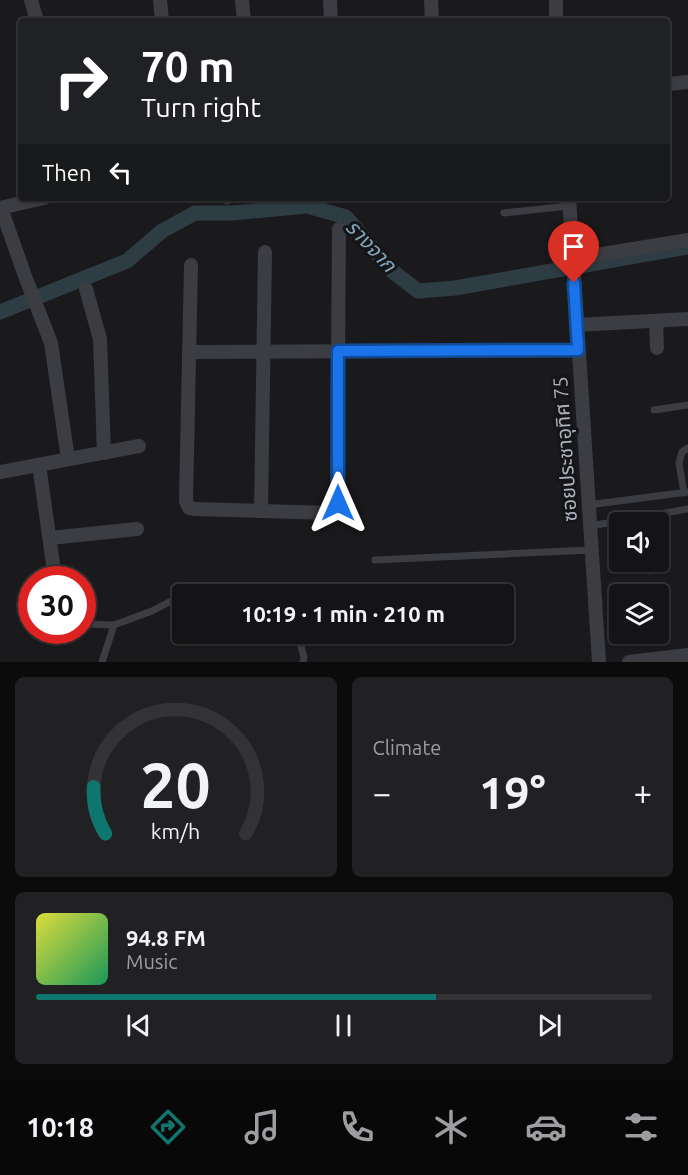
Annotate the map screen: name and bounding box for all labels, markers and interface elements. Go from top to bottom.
icon: right [42,42,120,120]
text: 70 m [141,43,235,90]
text: Turn right [141,92,261,122]
icon: left [104,156,137,189]
text: Then [42,160,92,185]
water label: รางจาก [342,214,403,277]
pin [548,221,599,283]
icon: arrive [557,230,590,263]
street label: ซอยประชาอุทิศ 75 [548,376,582,522]
position arrow [306,471,370,535]
map controls [609,512,669,644]
button: sound [609,512,669,572]
speed limit sign: 30 [18,566,96,644]
button: layers [609,584,669,644]
text: 10:19 · 1 min · 210 m [241,601,445,626]
text: Climate [373,736,441,759]
text: 20 [141,750,211,820]
text: 19° [479,767,546,818]
text: − [373,774,391,811]
text: + [633,774,652,811]
text: km/h [151,819,200,843]
text: 94.8 FM [126,925,206,950]
text: Music [126,950,178,973]
icon: previous [122,1009,155,1042]
icon: pause [327,1009,360,1042]
icon: next [533,1009,566,1042]
icon: directions [147,1106,189,1148]
icon: music [241,1106,283,1148]
icon: phone [336,1106,378,1148]
icon: climate [430,1106,472,1148]
icon: car [525,1106,567,1148]
icon: filters [620,1106,662,1148]
text: 10:18 [26,1112,94,1142]

